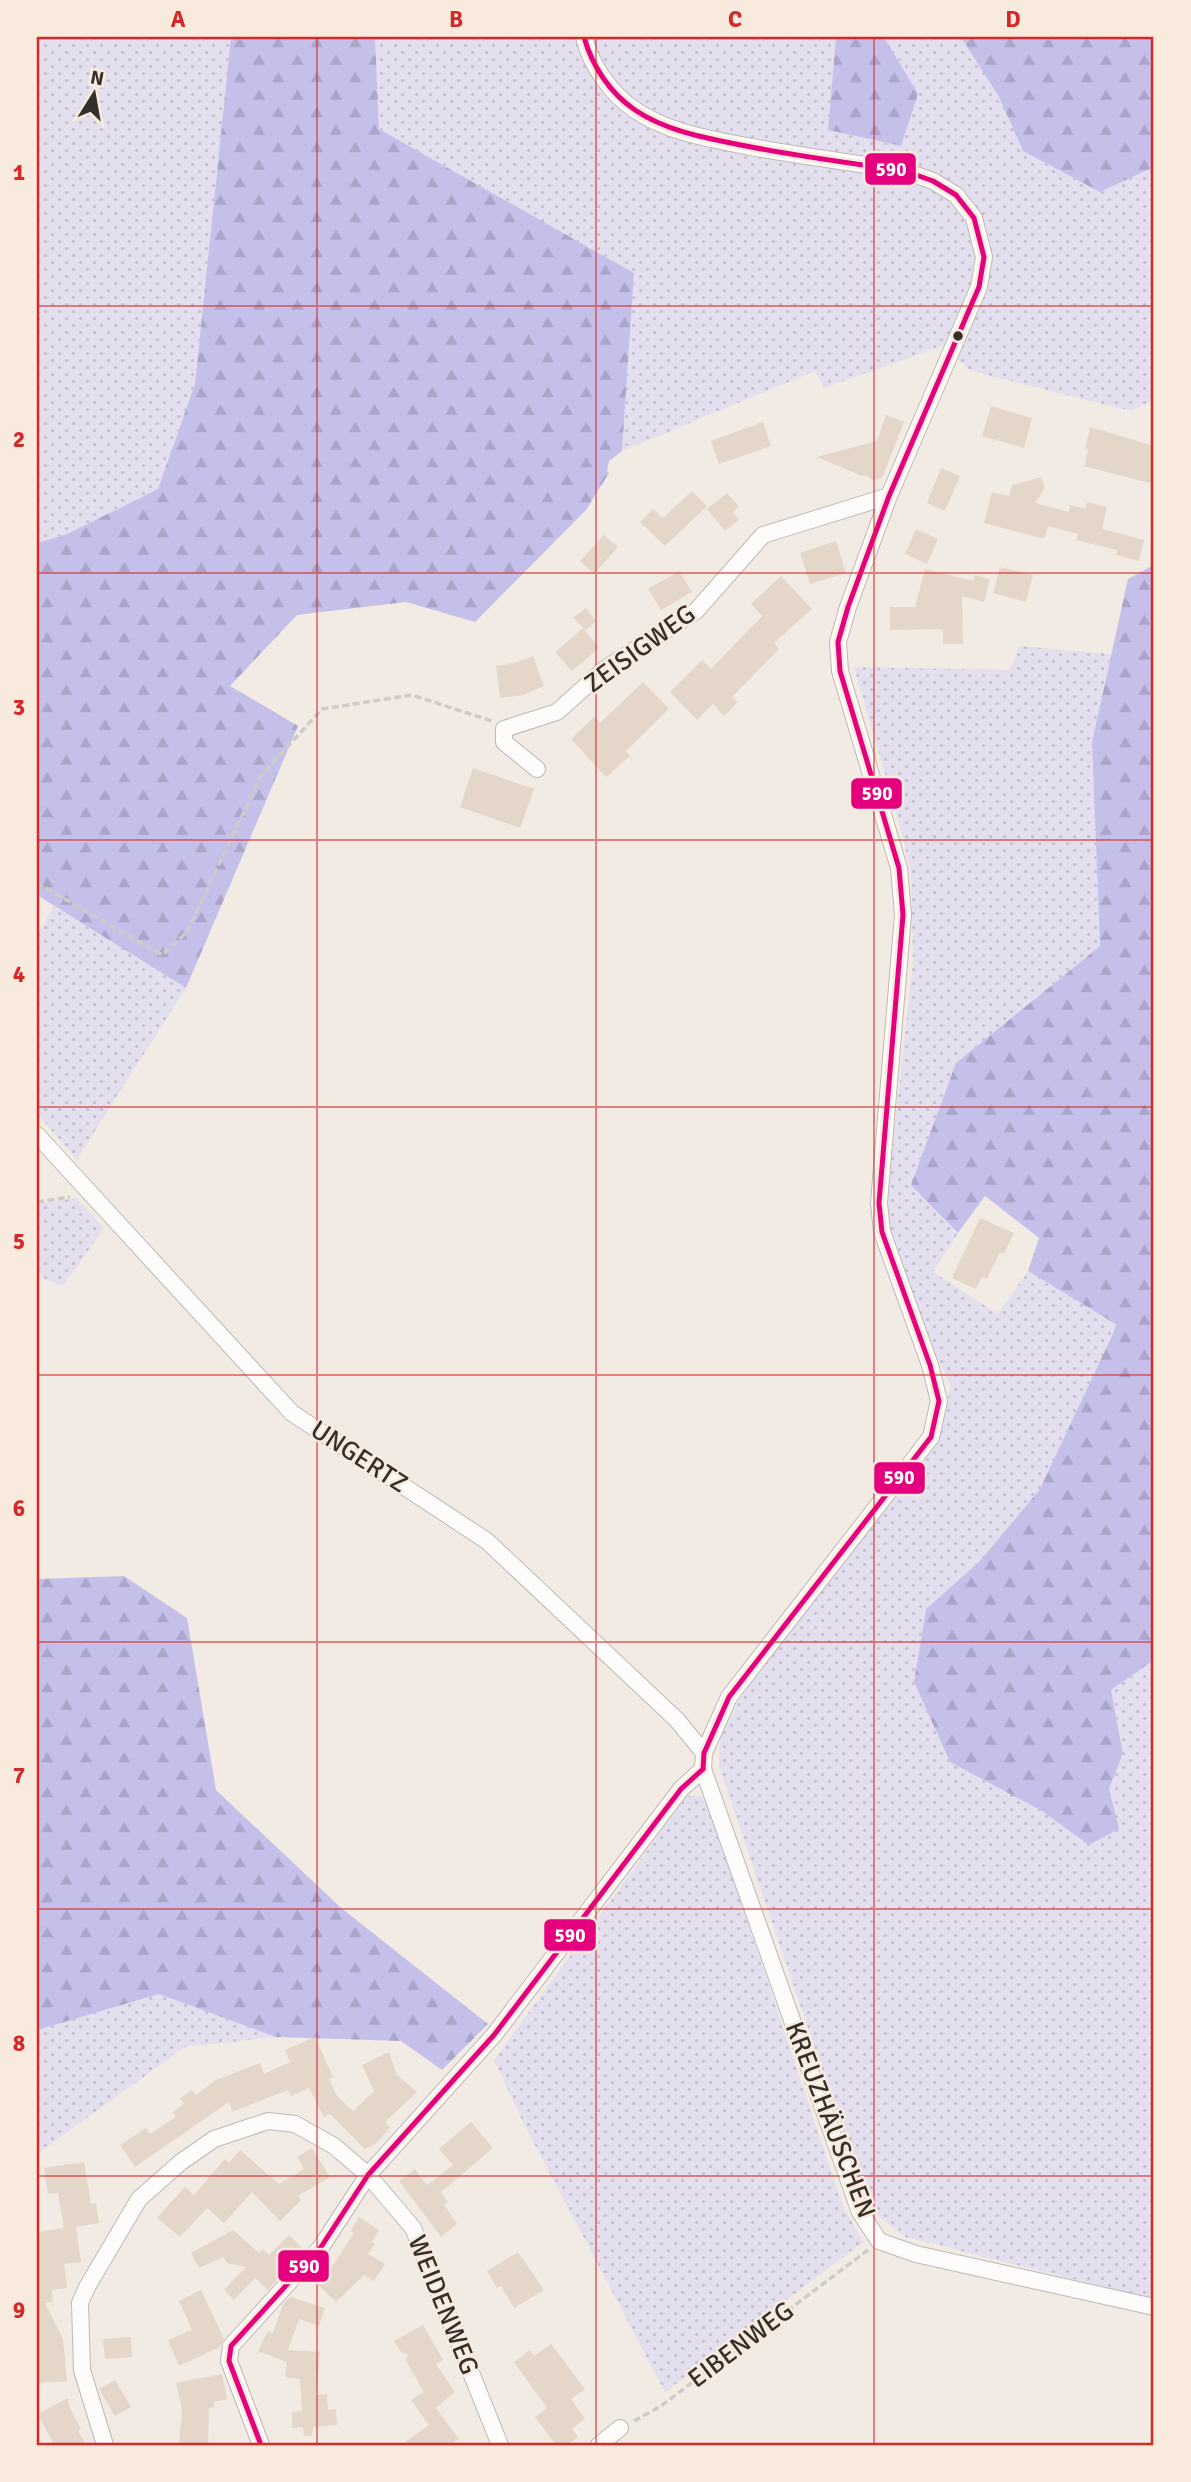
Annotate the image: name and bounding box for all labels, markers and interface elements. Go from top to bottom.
text: A [171,5,186,34]
text: B [449,5,463,34]
text: C [728,5,742,34]
text: D [1005,5,1021,34]
north arrow [60,60,130,130]
text: N [88,65,106,91]
line badge: 590 [864,152,917,186]
text: 1 [13,158,25,187]
text: 590 [876,158,906,182]
unlabelled marker [951,329,965,343]
text: 2 [13,425,25,454]
street label: ZEISIGWEG [578,598,702,700]
text: 3 [13,693,25,722]
line badge: 590 [850,777,903,810]
text: 590 [862,782,892,806]
text: 4 [13,960,25,989]
text: 5 [13,1227,25,1256]
street label: UNGERTZ [304,1414,414,1500]
line badge: 590 [873,1461,926,1495]
text: 590 [884,1466,914,1490]
text: 6 [13,1494,25,1523]
text: 7 [13,1761,25,1790]
line badge: 590 [543,1918,597,1952]
text: 590 [555,1924,585,1948]
street label: KREUZHÄUSCHEN [778,2017,882,2223]
text: 8 [13,2029,25,2058]
street label: WEIDENWEG [401,2231,485,2379]
line badge: 590 [277,2249,330,2283]
text: 590 [289,2255,319,2279]
street label: EIBENWEG [682,2295,800,2395]
text: 9 [13,2296,25,2325]

